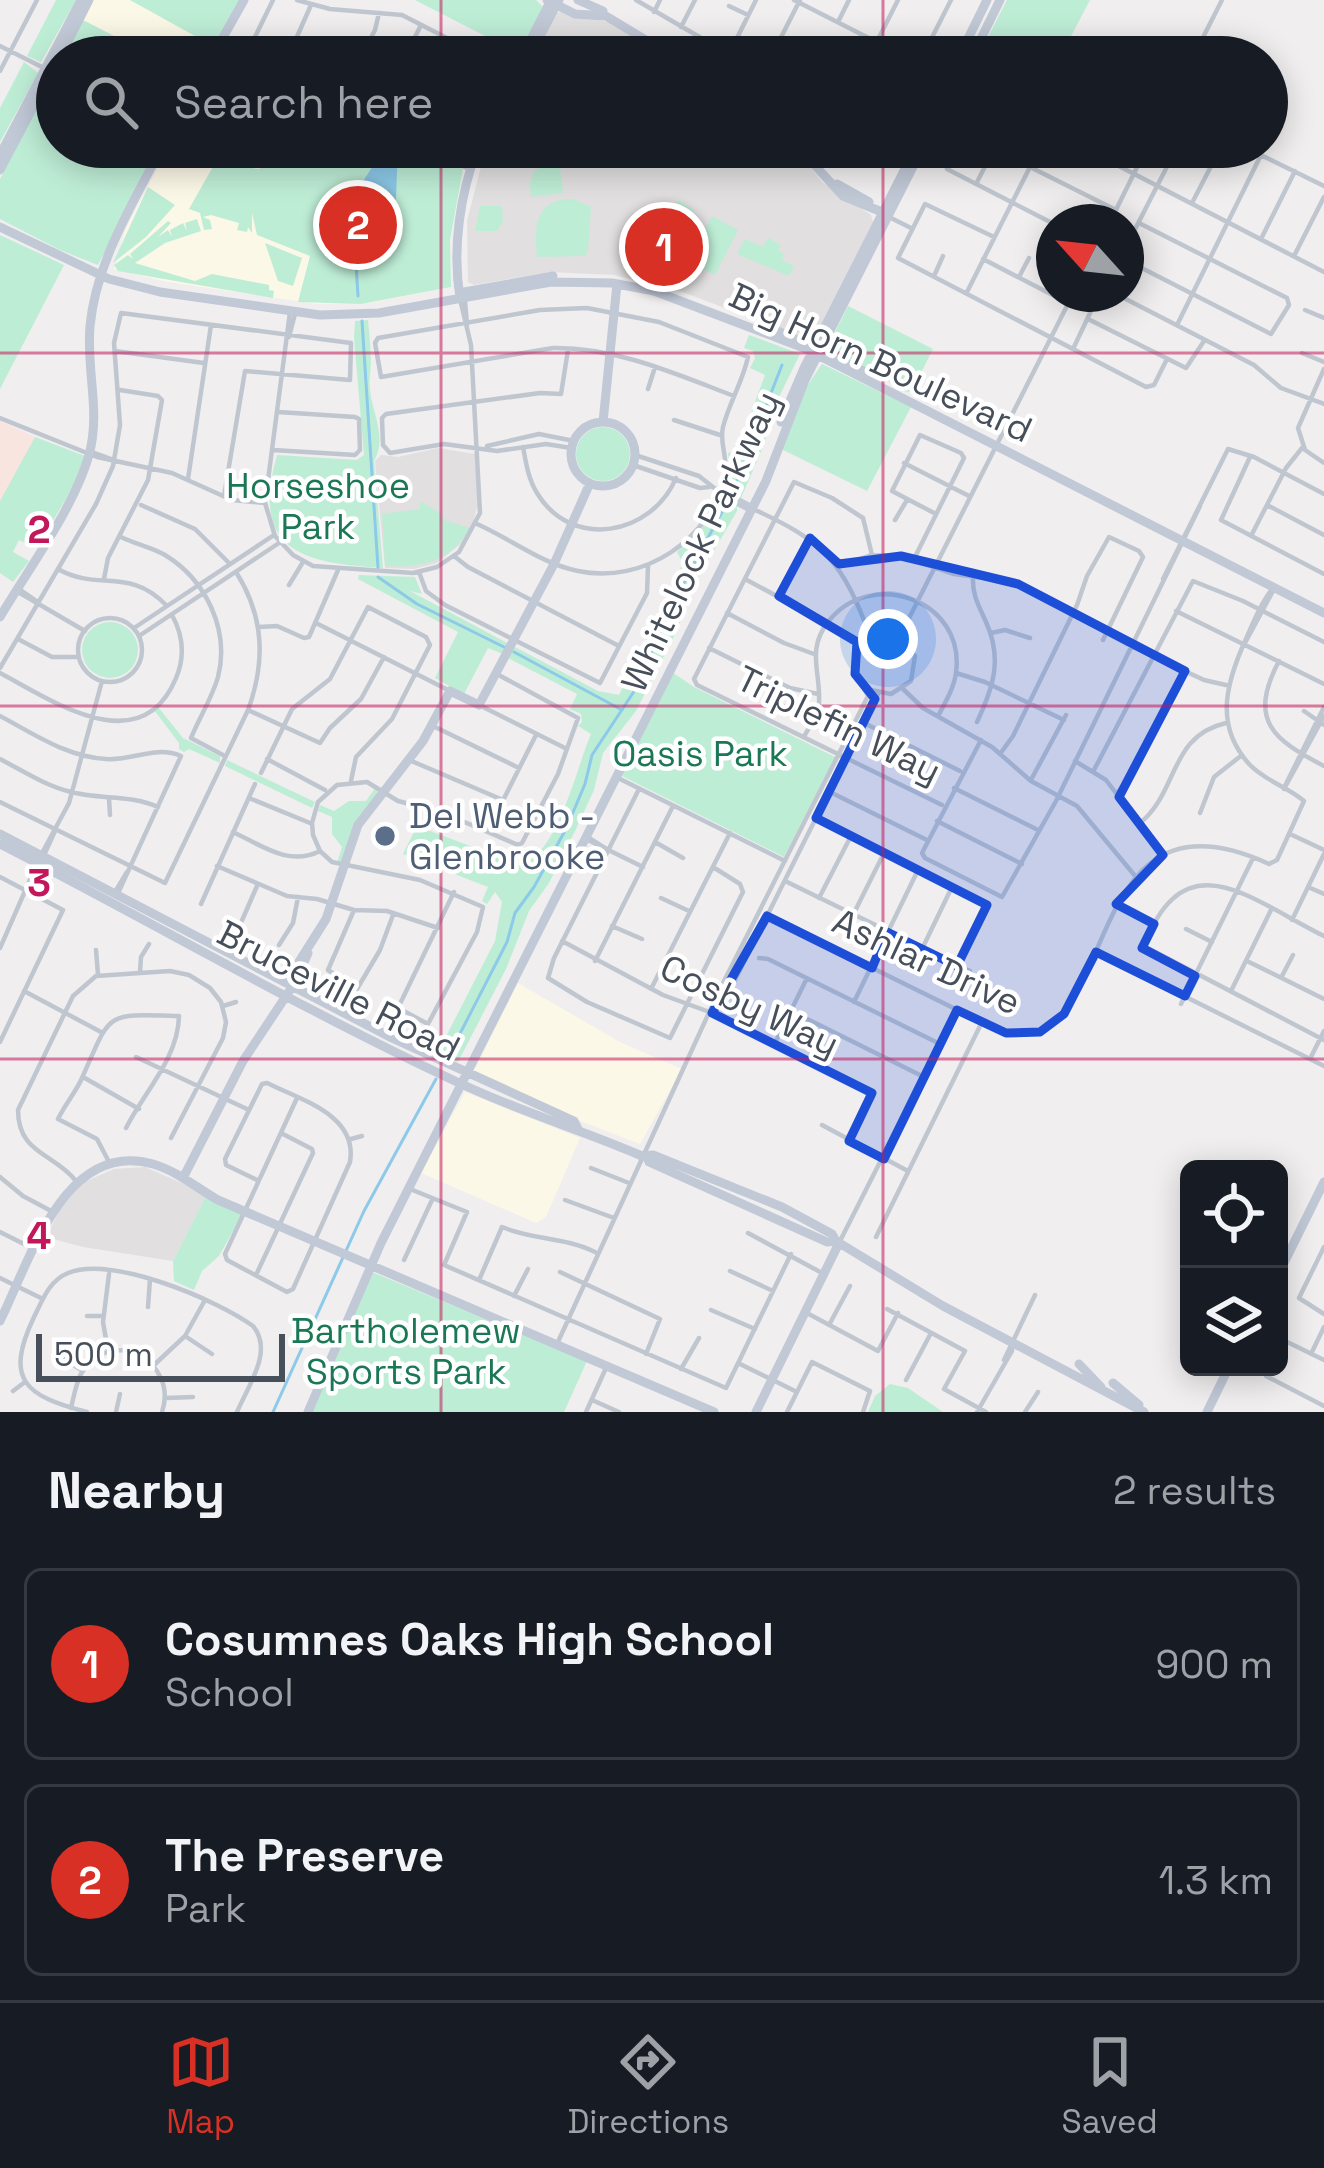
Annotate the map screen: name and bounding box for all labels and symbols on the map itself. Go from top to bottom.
pin: 2 [319,180,397,270]
pin: 1 [625,202,703,292]
north arrow [1036,204,1144,312]
street label: Big Horn Boulevard [722,273,1039,453]
street label: Whitelock Parkway [611,384,791,699]
park label: Horseshoe Park [226,463,410,550]
text: 2 [27,505,51,554]
your location [858,609,918,669]
street label: Triplefin Way [729,656,948,794]
park label: Oasis Park [612,731,788,777]
place label: Del Webb - Glenbrooke [409,793,605,880]
marker: Del Webb - Glenbrooke [372,823,398,849]
text: 3 [27,858,51,907]
street label: Ashlar Drive [825,898,1028,1026]
street label: Bruceville Road [209,910,468,1072]
street label: Cosby Way [653,944,846,1067]
text: 4 [27,1211,51,1260]
park label: Bartholemew Sports Park [291,1308,521,1395]
scale bar [36,1328,285,1381]

